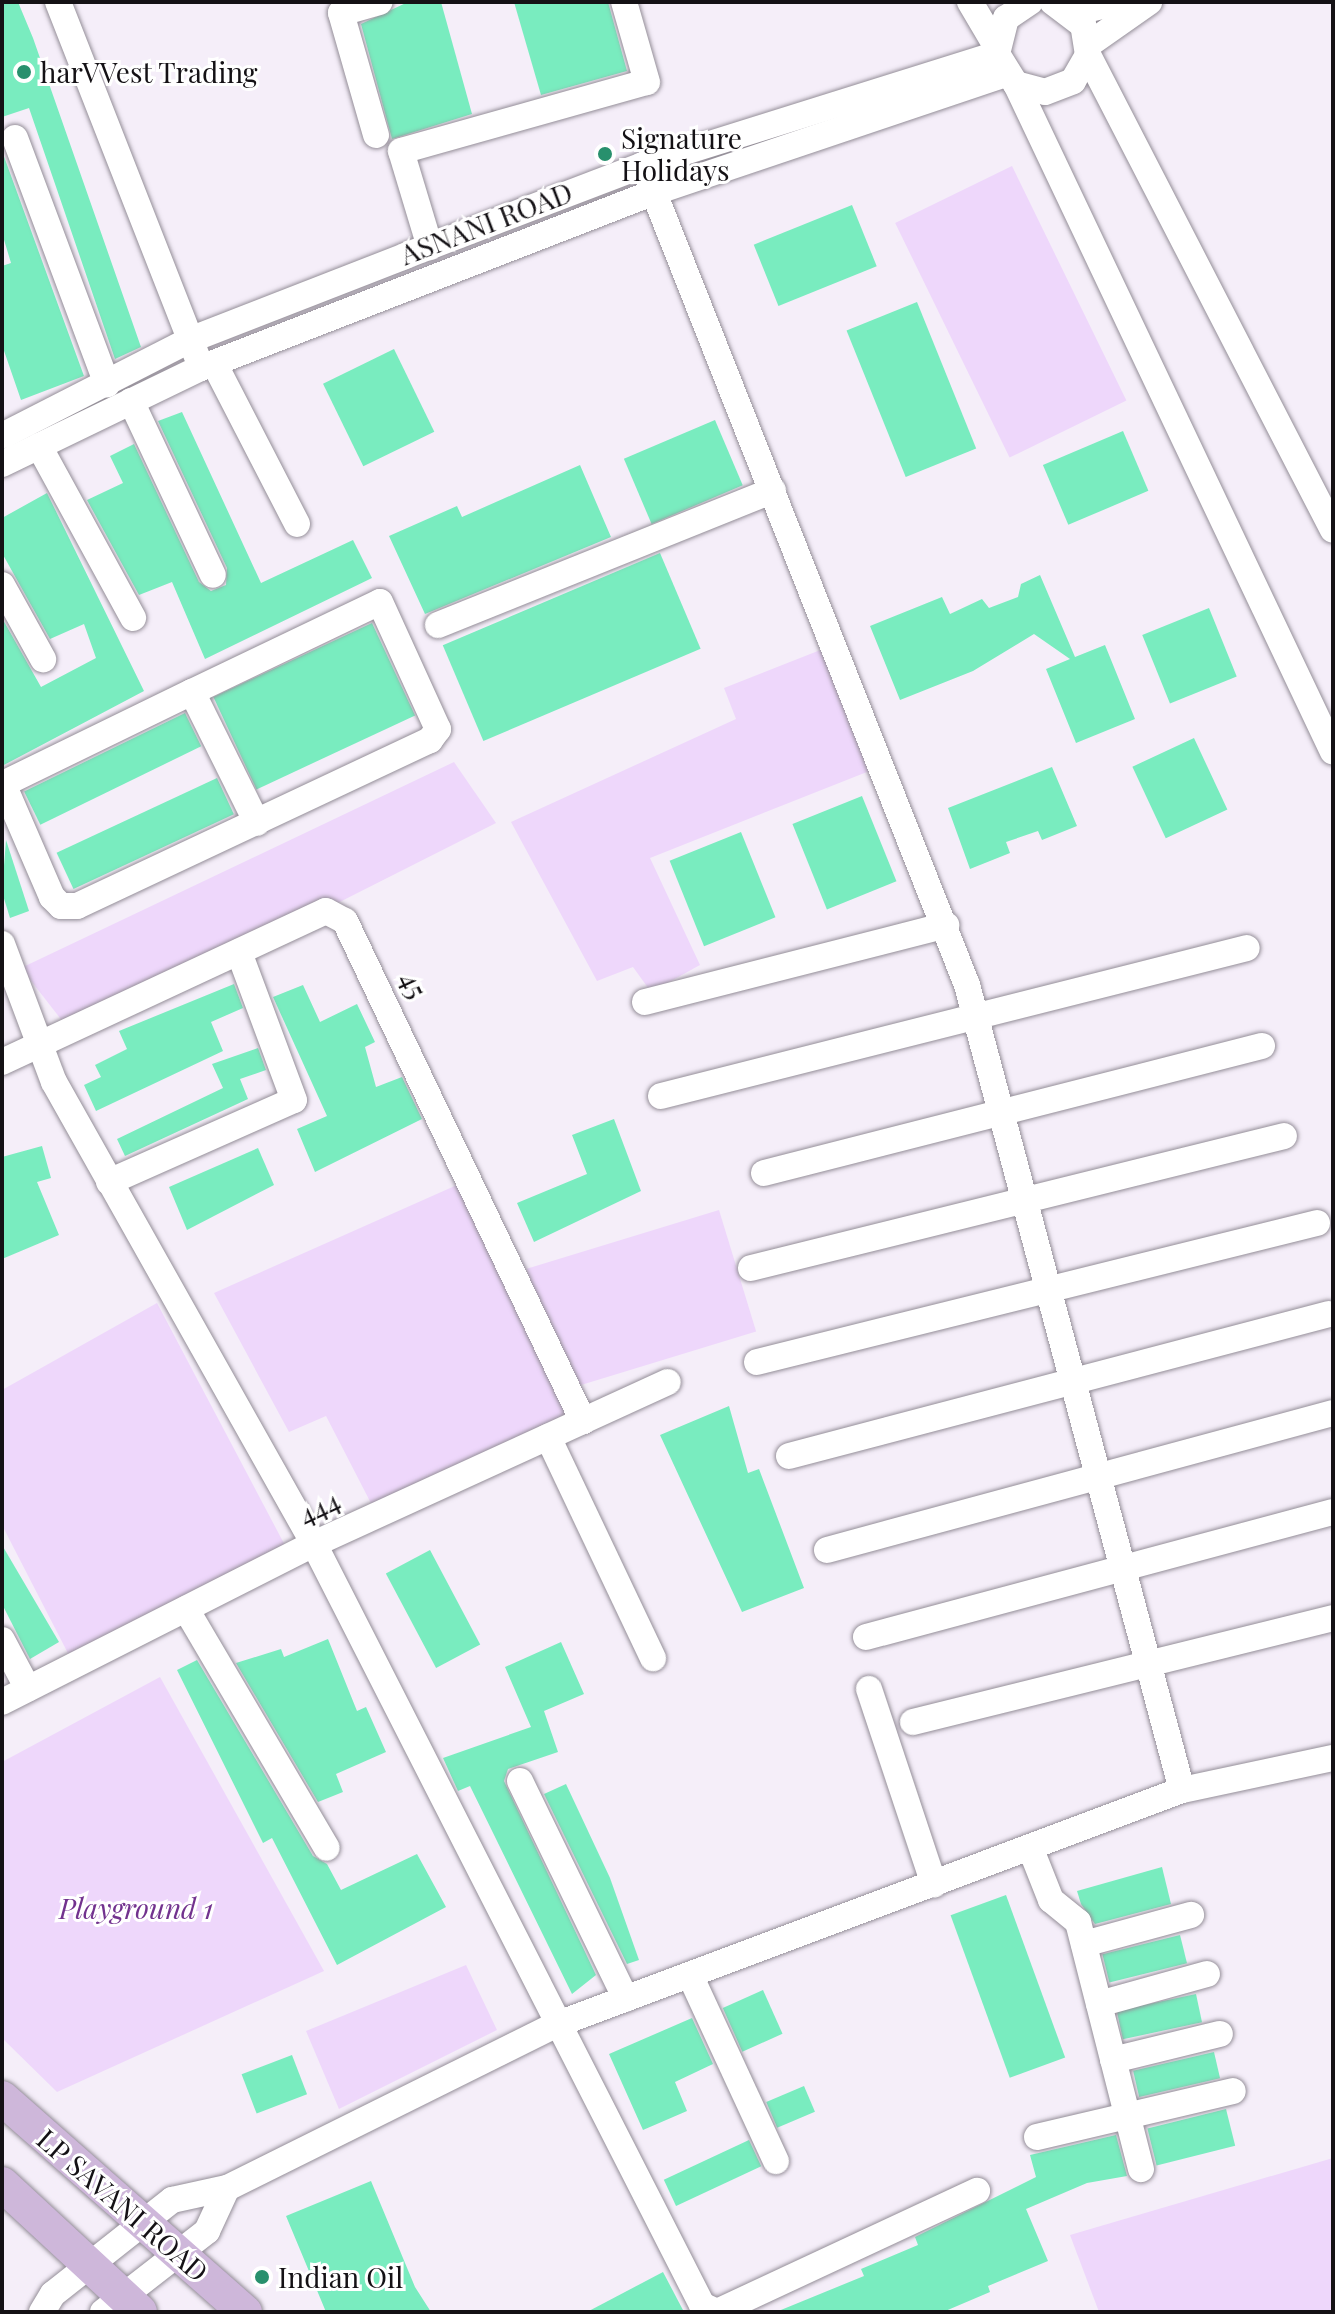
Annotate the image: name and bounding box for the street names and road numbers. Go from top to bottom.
street label: ASNANI ROAD [395,175,577,271]
street label: 45 [393,966,435,1004]
street label: 444 [293,1483,345,1531]
street label: LP SAVANI ROAD [30,2121,216,2289]

